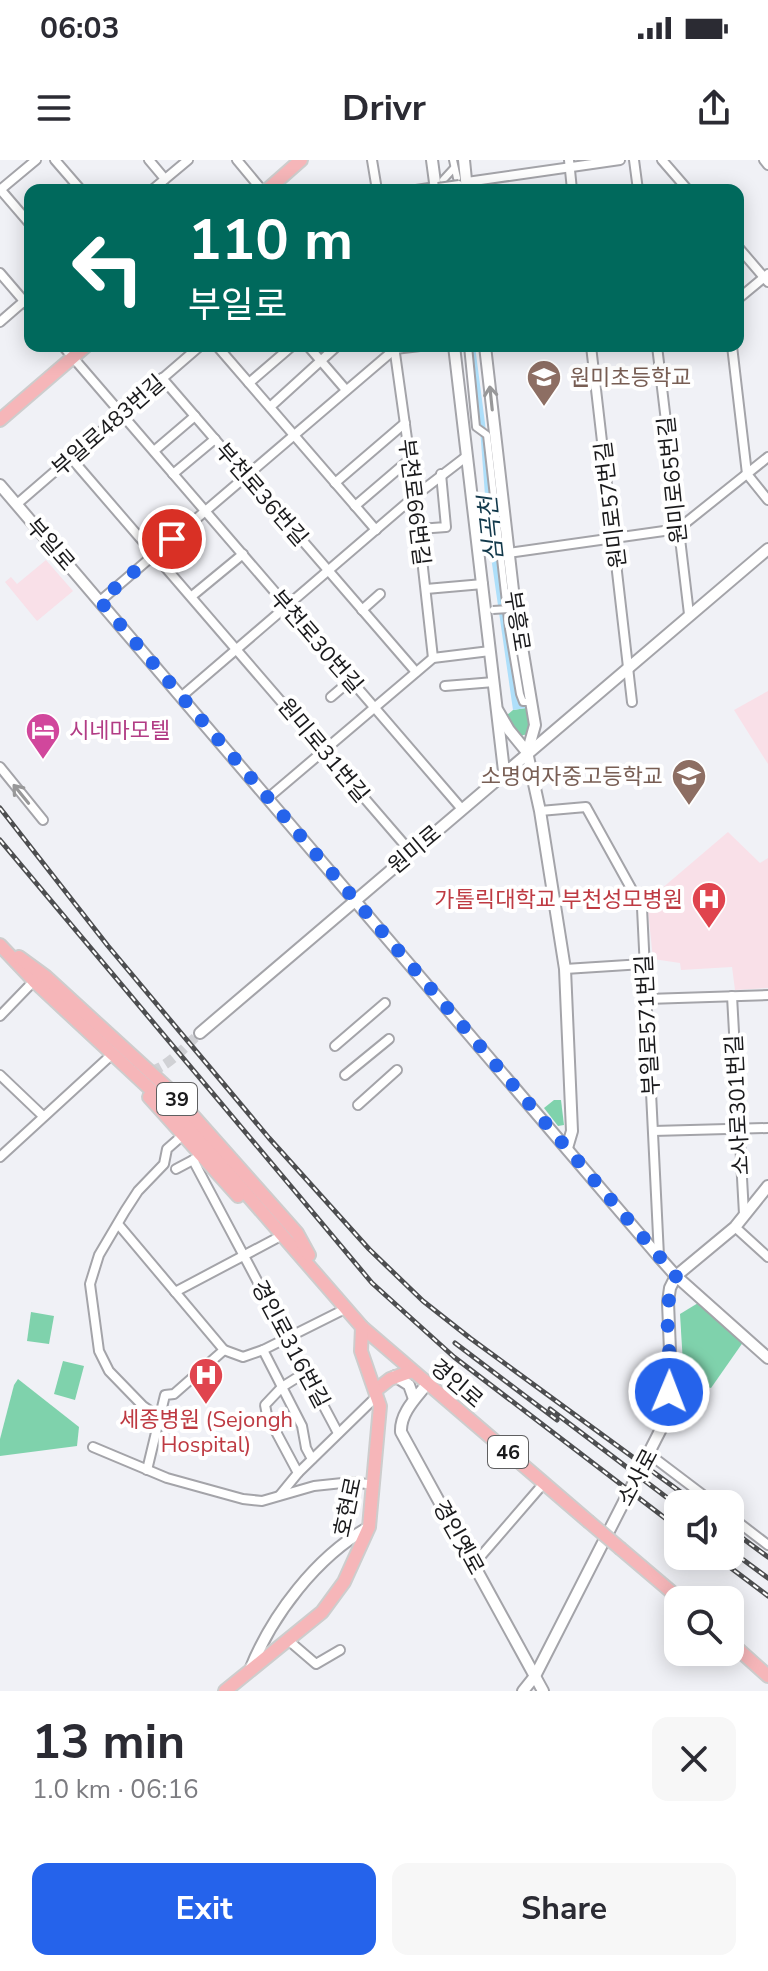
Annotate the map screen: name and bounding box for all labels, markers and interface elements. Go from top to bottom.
text: 06:03 [40,8,119,49]
text: Drivr [342,84,426,133]
icon: menu [32,86,76,130]
icon: share [692,86,736,130]
text: 110 m [188,202,353,279]
icon: left [56,216,160,320]
text: 부일로 [188,281,287,330]
school or university icon: 원미초등학교 [525,358,563,408]
place label: 원미초등학교 [570,363,691,393]
street label: 부일로483번길 [46,368,172,483]
one-way arrow [483,385,498,412]
street label: 원미로65번길 [651,415,695,545]
street label: 부천로36번길 [208,437,314,553]
street label: 부천로66번길 [391,437,437,567]
street label: 원미로57번길 [588,440,634,570]
water label: 심곡천 [471,491,510,564]
pin [138,505,206,573]
street label: 부일로 [19,512,81,577]
icon: arrive [150,517,194,561]
street label: 부천로30번길 [263,584,369,700]
street label: 부흥로 [497,589,537,653]
street label: 원미로31번길 [271,692,376,809]
hotel icon: 시네마모텔 [24,711,62,761]
place label: 시네마모텔 [69,716,170,746]
school or university icon: 소명여자중고등학교 [670,757,708,807]
place label: 소명여자중고등학교 [481,762,663,792]
one-way arrow [13,784,30,805]
street label: 원미로 [382,819,448,881]
hospital icon: 가톨릭대학교 부천성모병원 [690,880,728,930]
place label: 가톨릭대학교 부천성모병원 [434,885,683,915]
street label: 부일로571번길 [629,954,667,1096]
street label: 소사로301번길 [719,1034,757,1176]
road number: 39 [157,1083,197,1115]
street label: 경인로316번길 [244,1275,336,1414]
position arrow [627,1350,711,1434]
street label: 경인로 [424,1353,489,1415]
hospital icon: 세종병원 (Sejongh Hospital) [187,1356,225,1406]
place label: 세종병원 (Sejongh Hospital) [119,1405,293,1460]
road number: 46 [488,1436,528,1468]
street label: 소사로 [610,1444,665,1511]
street label: 호현로 [327,1474,369,1540]
map controls [664,1490,744,1666]
button: sound [664,1490,744,1570]
street label: 경인옛로 [425,1495,491,1580]
button: search [664,1586,744,1666]
text: 13 min [32,1709,185,1775]
button: close [652,1717,736,1801]
text: 1.0 km · 06:16 [32,1772,199,1807]
button: Exit [32,1863,376,1955]
button: Share [392,1863,736,1955]

